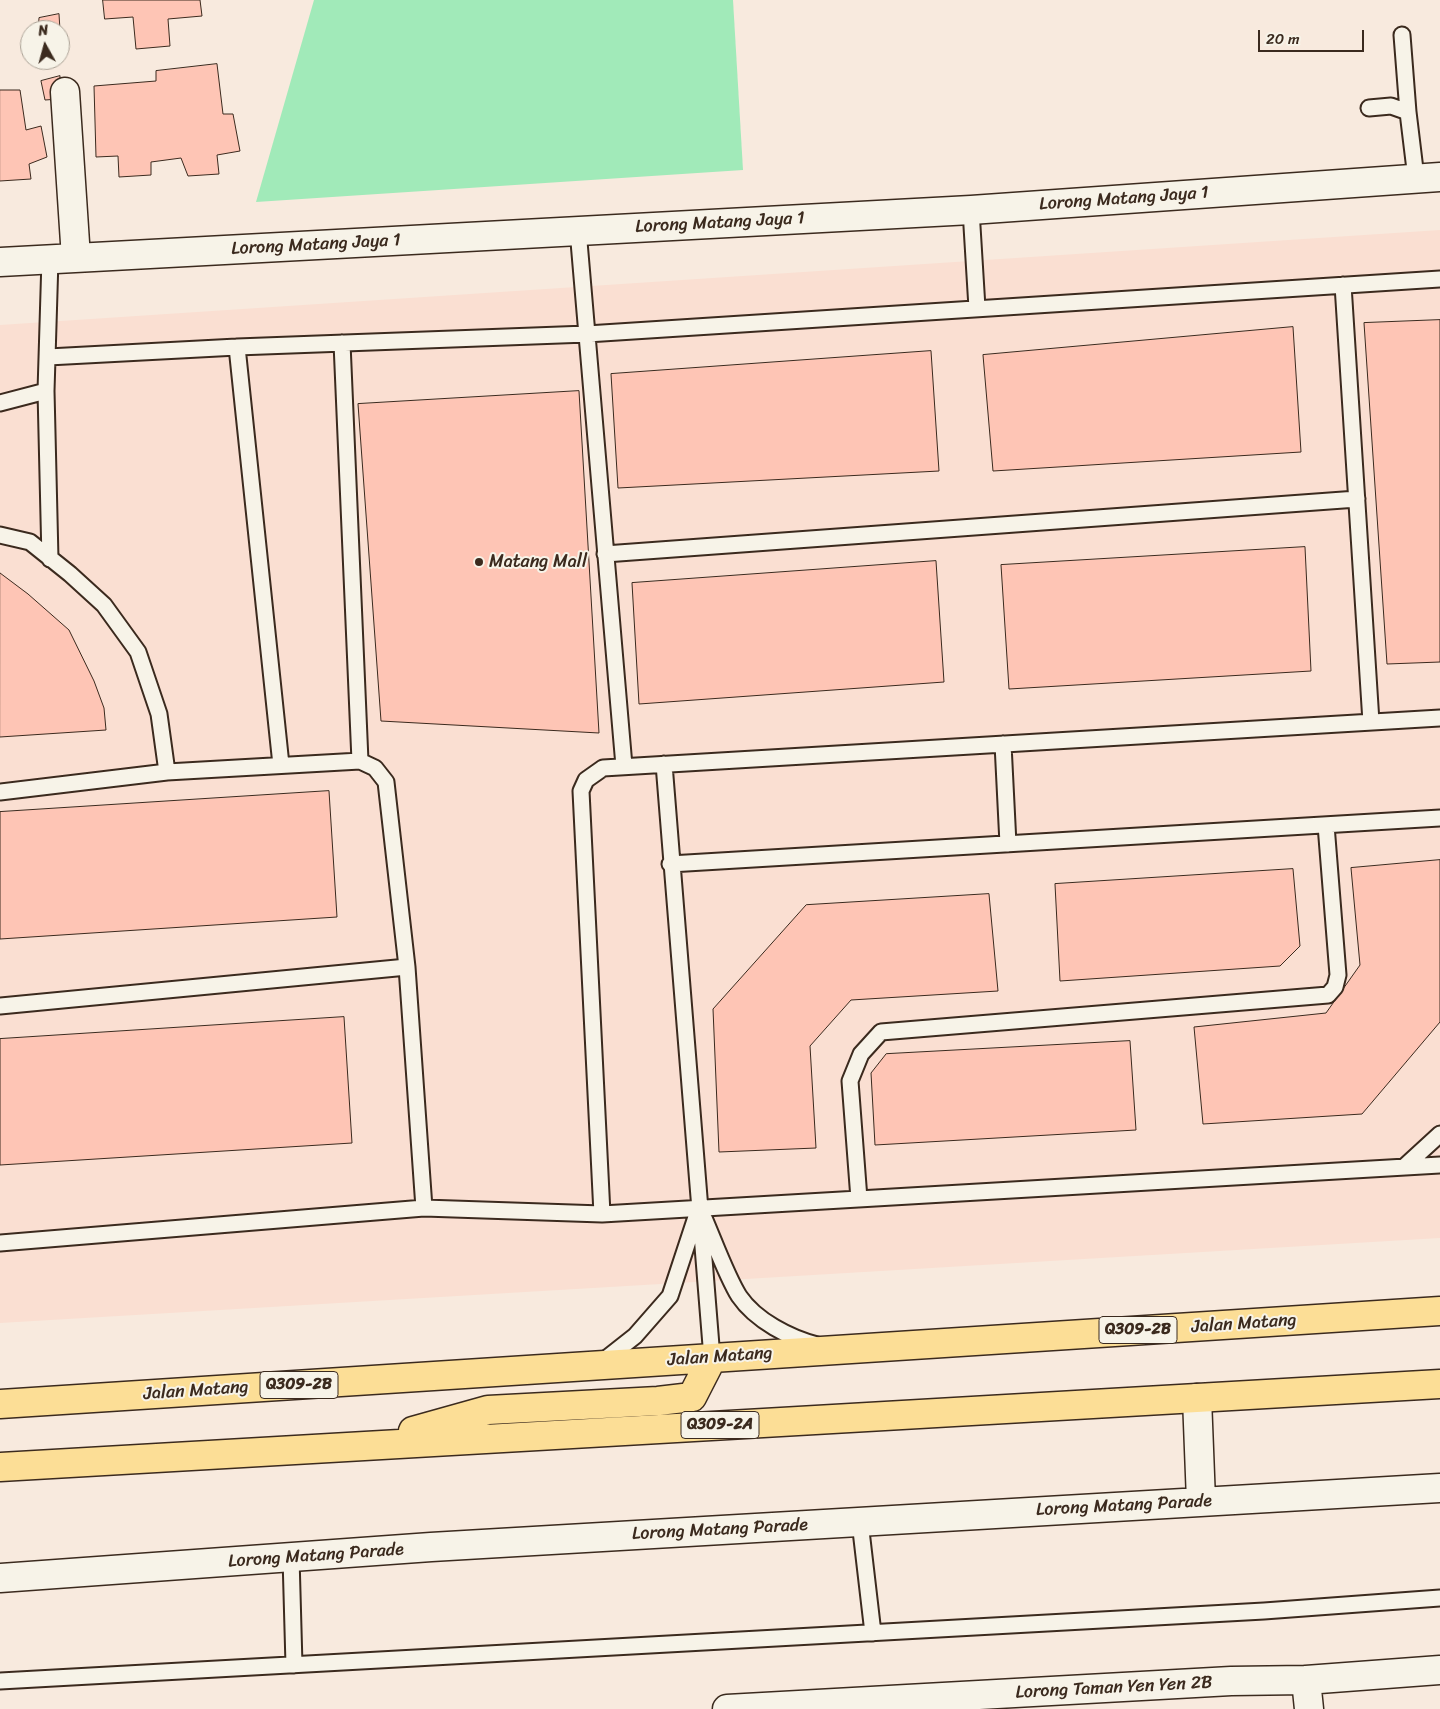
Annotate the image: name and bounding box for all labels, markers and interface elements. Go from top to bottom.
text: N [37,18,50,44]
north arrow [20,20,70,70]
scale bar [1260,20,1366,52]
text: 20 m [1266,26,1300,52]
street label: Lorong Matang Jaya 1 [1039,182,1209,216]
street label: Lorong Matang Jaya 1 [635,208,805,238]
street label: Lorong Matang Jaya 1 [231,230,401,260]
place label: Matang Mall [489,551,587,573]
marker: Matang Mall [473,556,485,568]
street label: Jalan Matang [1191,1310,1297,1338]
road number: Q309-2B [1099,1316,1177,1344]
street label: Jalan Matang [667,1343,773,1371]
road number: Q309-2B [260,1372,338,1398]
street label: Jalan Matang [143,1377,249,1405]
road number: Q309-2A [681,1412,759,1438]
street label: Lorong Matang Parade [1036,1491,1212,1521]
street label: Lorong Matang Parade [632,1515,808,1545]
street label: Lorong Matang Parade [227,1539,405,1573]
street label: Lorong Taman Yen Yen 2B [1015,1672,1213,1704]

